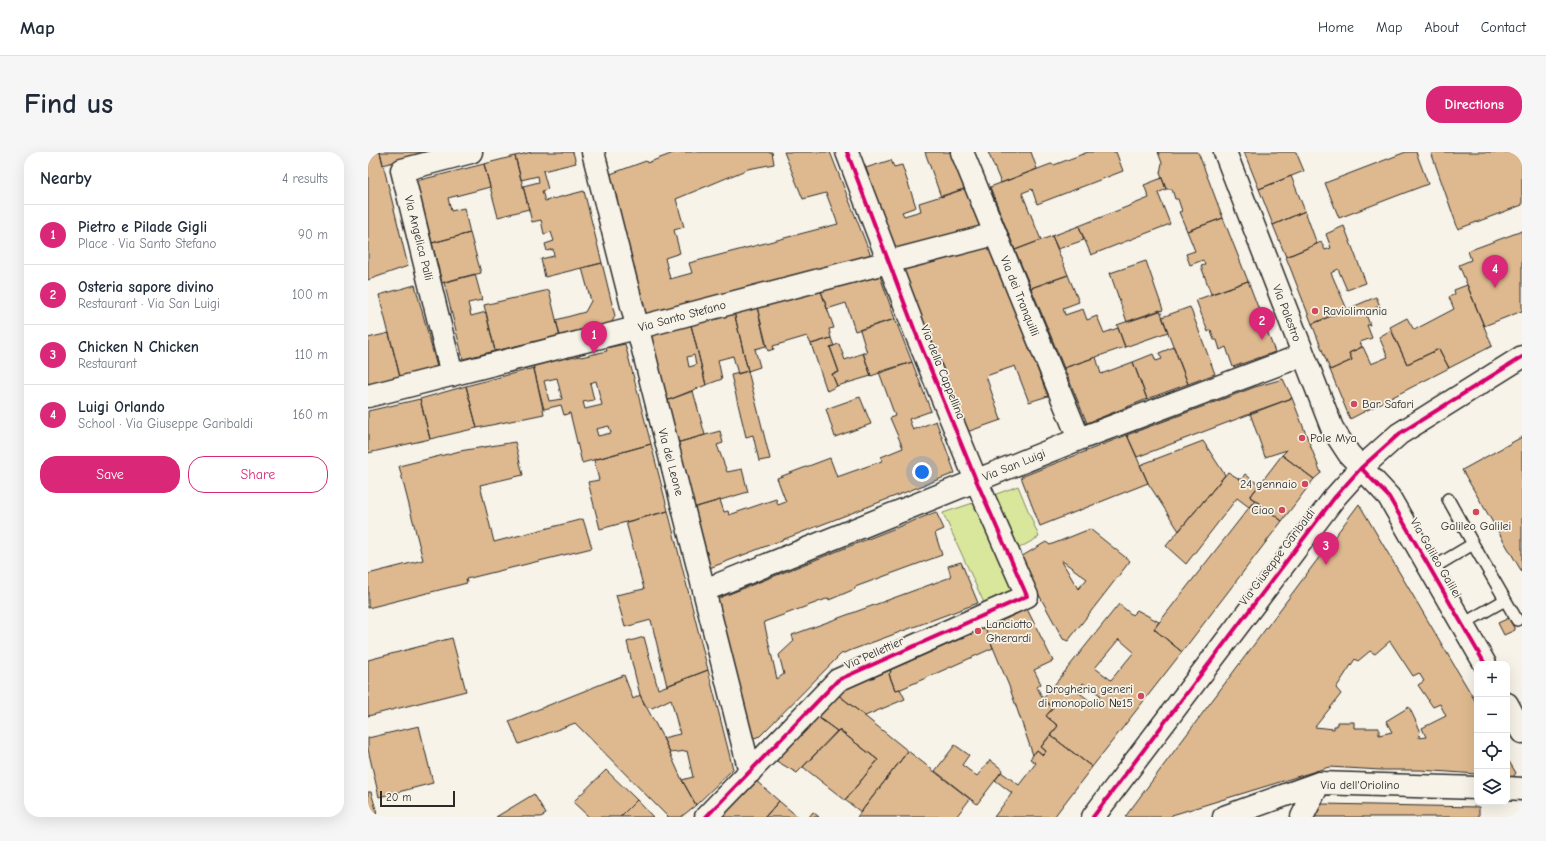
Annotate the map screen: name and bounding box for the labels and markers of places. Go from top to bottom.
pin: 4 [1482,255,1508,288]
place label: Raviolimania [1323,304,1387,318]
marker: Raviolimania [1310,306,1320,316]
pin: 2 [1249,307,1275,340]
pin: 1 [581,321,607,354]
place label: Bar Safari [1362,397,1414,411]
marker: Bar Safari [1349,399,1359,409]
place label: Pole Mya [1310,431,1357,445]
marker: Pole Mya [1297,433,1307,443]
place label: 24 gennaio [1240,477,1297,491]
marker: 24 gennaio [1300,479,1310,489]
place label: Ciao [1251,503,1274,517]
marker: Ciao [1277,505,1287,515]
marker: Galileo Galilei [1471,507,1481,517]
place label: Galileo Galilei [1441,519,1511,533]
pin: 3 [1313,532,1339,565]
place label: Lanciotto Gherardi [986,617,1032,645]
marker: Lanciotto Gherardi [973,626,983,636]
place label: Drogheria generi di monopolio №15 [1038,682,1133,710]
marker: Drogheria generi di monopolio №15 [1136,691,1146,701]

